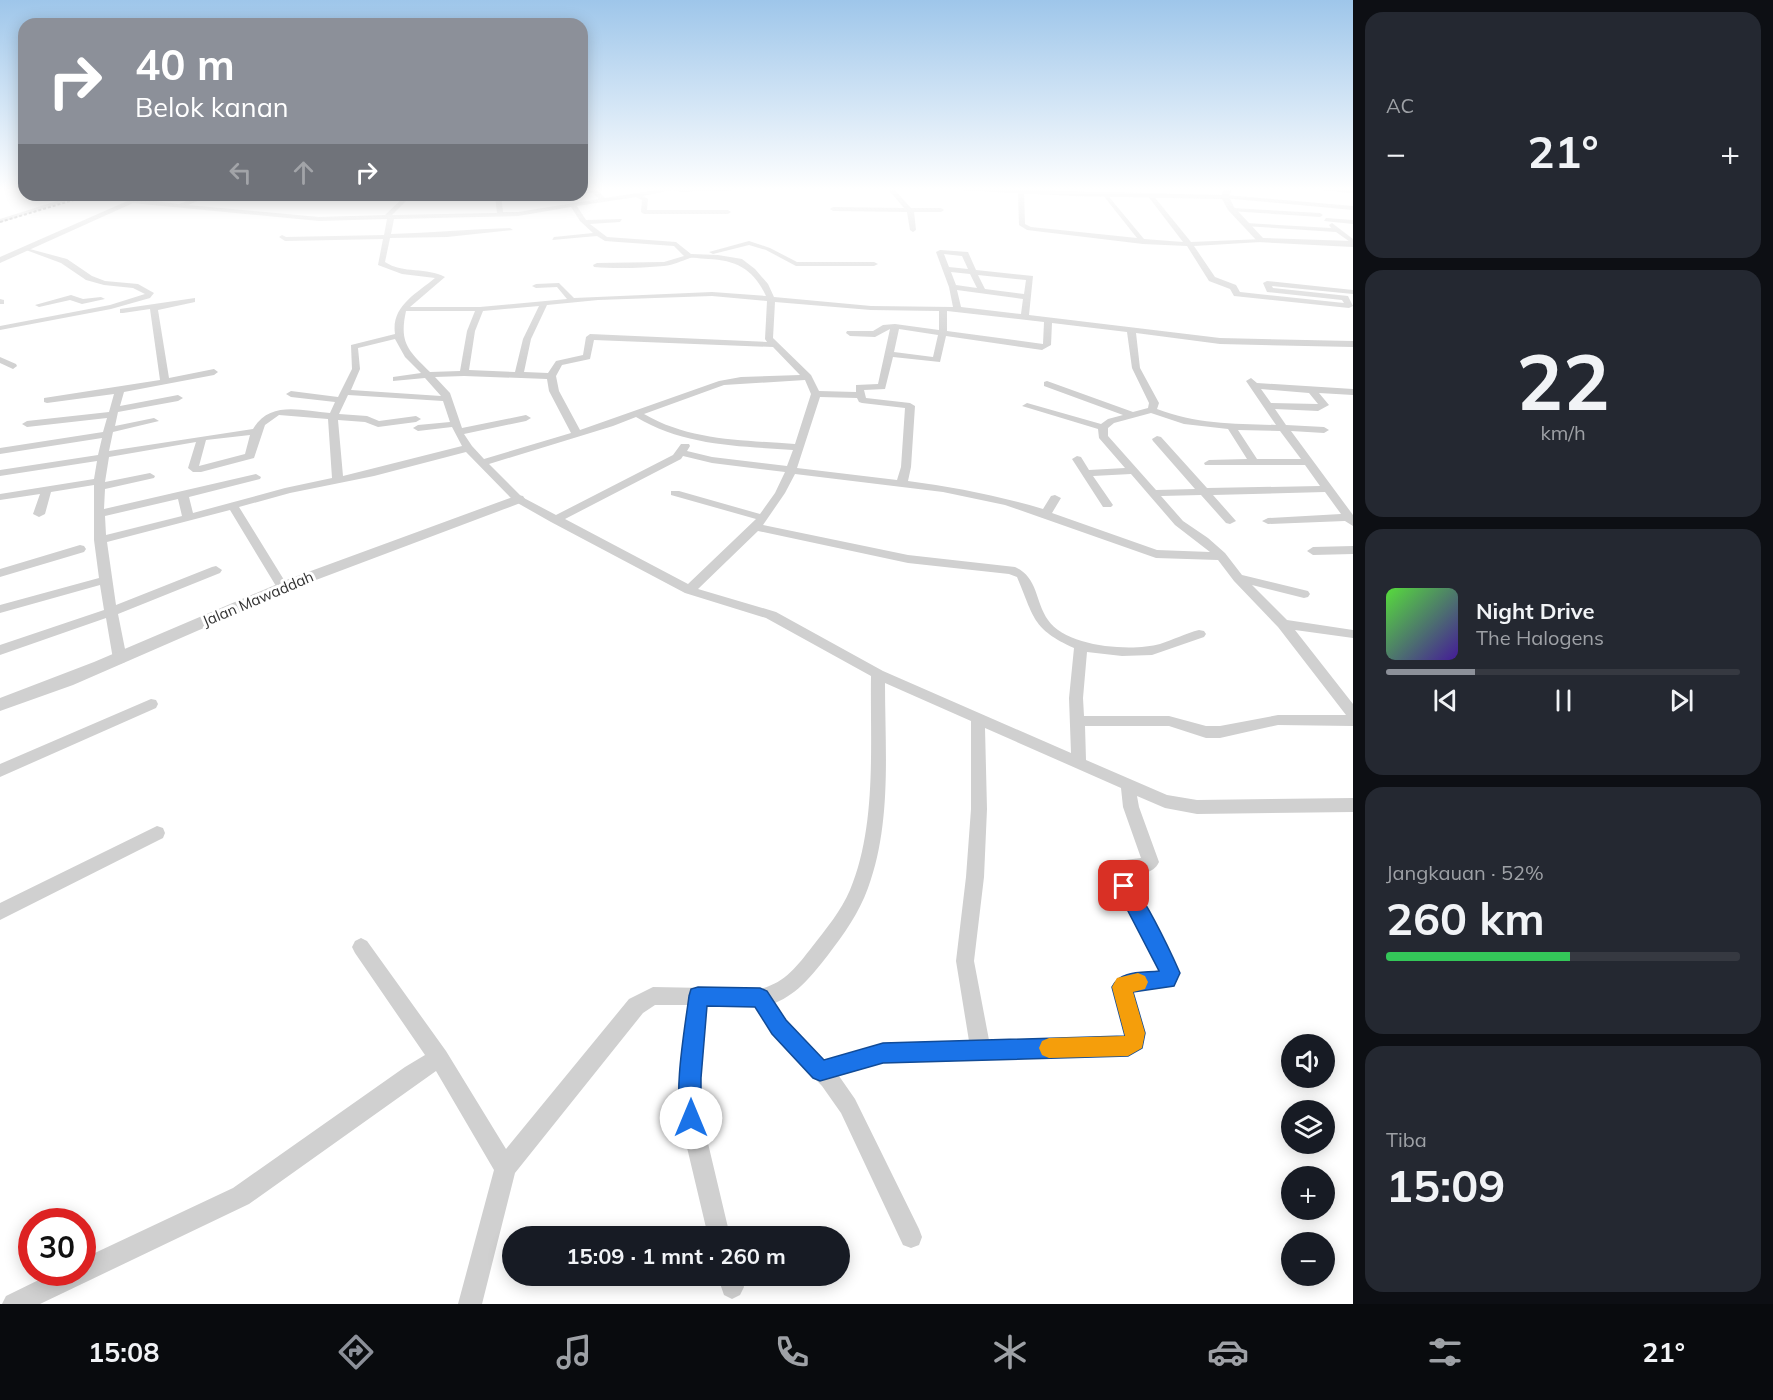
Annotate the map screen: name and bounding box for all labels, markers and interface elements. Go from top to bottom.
text: 40 m [135,38,235,91]
icon: right [36,42,114,120]
text: Belok kanan [135,90,289,124]
text: AC [1386,93,1414,118]
text: 21° [1527,123,1599,179]
text: − [1386,132,1406,173]
text: + [1720,132,1740,173]
icon: left [224,156,257,189]
icon: ahead [287,156,320,189]
icon: right [350,156,383,189]
text: 22 [1516,332,1610,430]
text: km/h [1540,420,1586,445]
street label: Jalan Mawaddah [199,567,316,630]
text: Night Drive [1476,597,1595,625]
text: The Halogens [1476,625,1604,650]
icon: previous [1429,684,1462,717]
icon: pause [1547,684,1580,717]
icon: next [1665,684,1698,717]
pin [1098,860,1149,911]
text: Jangkauan · 52% [1386,860,1544,885]
icon: arrive [1107,869,1140,902]
text: 260 km [1386,890,1545,946]
map controls [1281,1034,1335,1286]
button: sound [1281,1034,1335,1088]
position arrow [659,1086,723,1150]
button: layers [1281,1100,1335,1154]
text: Tiba [1386,1127,1427,1152]
text: 15:09 [1386,1157,1505,1213]
button: + [1281,1166,1335,1220]
speed limit sign: 30 [18,1208,96,1286]
button: − [1281,1232,1335,1286]
text: 15:09 · 1 mnt · 260 m [566,1242,786,1270]
icon: directions [335,1331,377,1373]
icon: music [553,1331,595,1373]
icon: phone [771,1331,813,1373]
icon: climate [989,1331,1031,1373]
icon: car [1207,1331,1249,1373]
icon: filters [1424,1331,1466,1373]
text: 15:08 [88,1335,159,1369]
text: 21° [1642,1335,1685,1369]

